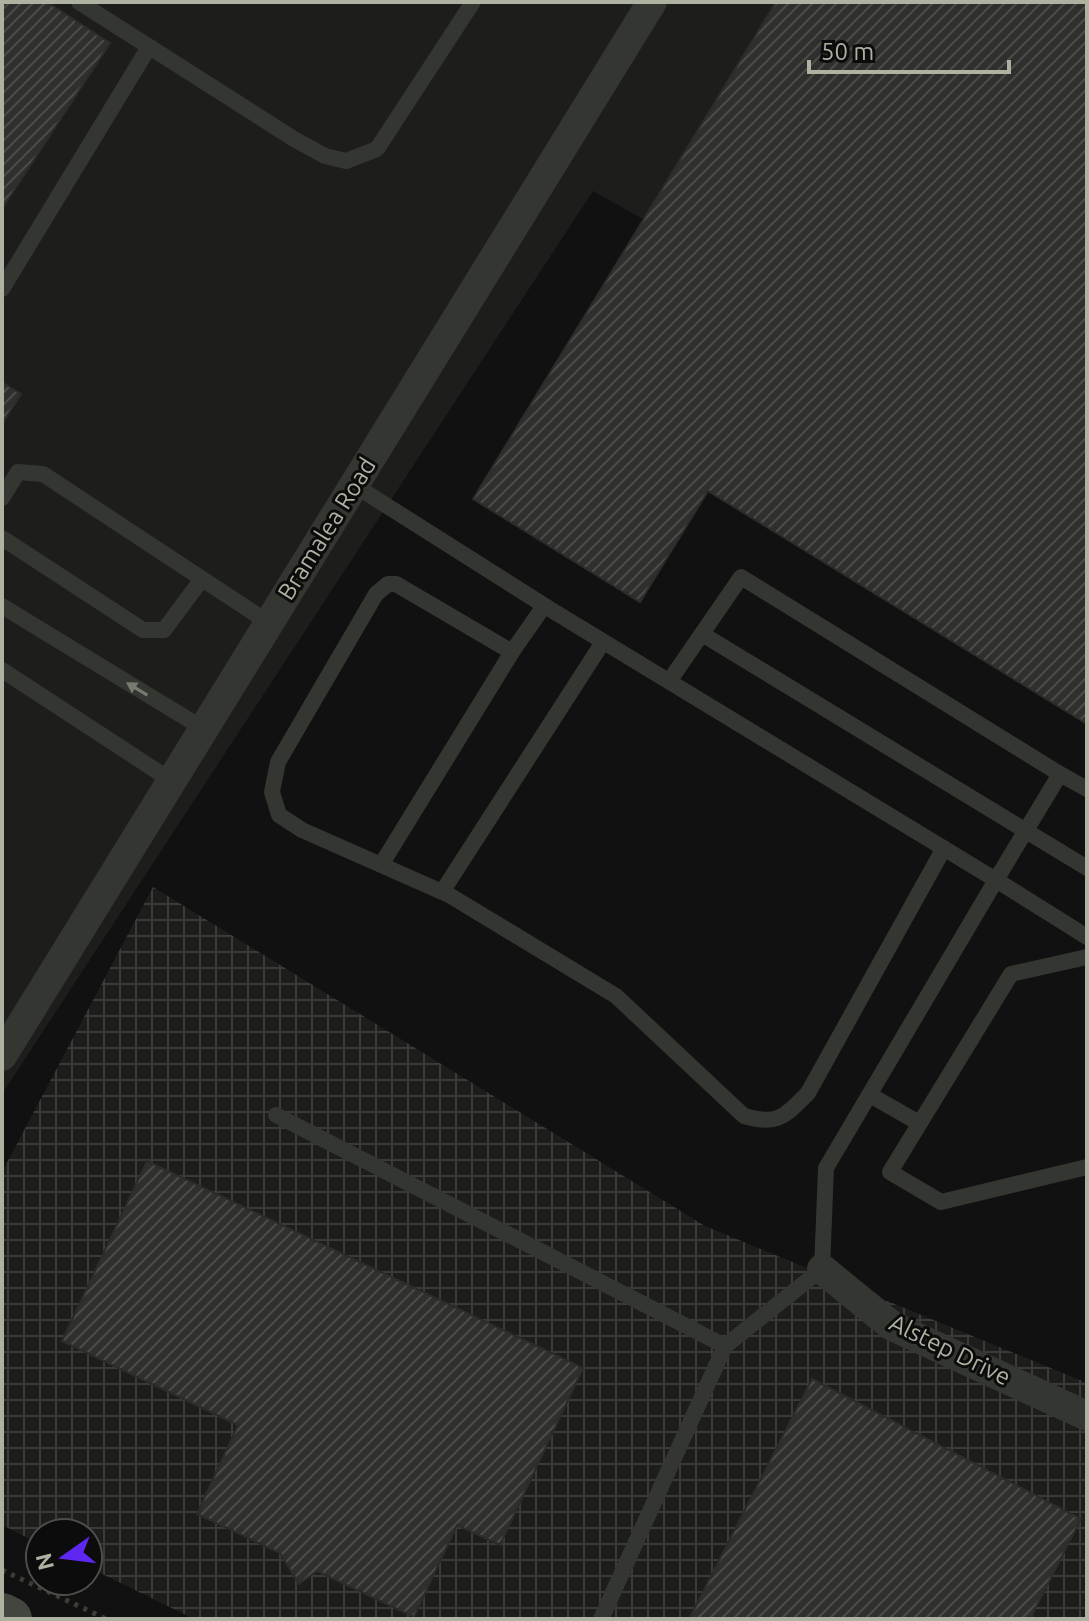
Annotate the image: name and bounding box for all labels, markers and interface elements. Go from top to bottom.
scale bar [809,24,1009,74]
text: 50 m [821,38,874,65]
street label: Bramalea Road [272,453,381,605]
one-way arrow [126,682,148,696]
street label: Alstep Drive [885,1309,1015,1390]
north arrow [24,1517,104,1597]
text: N [30,1551,58,1573]

